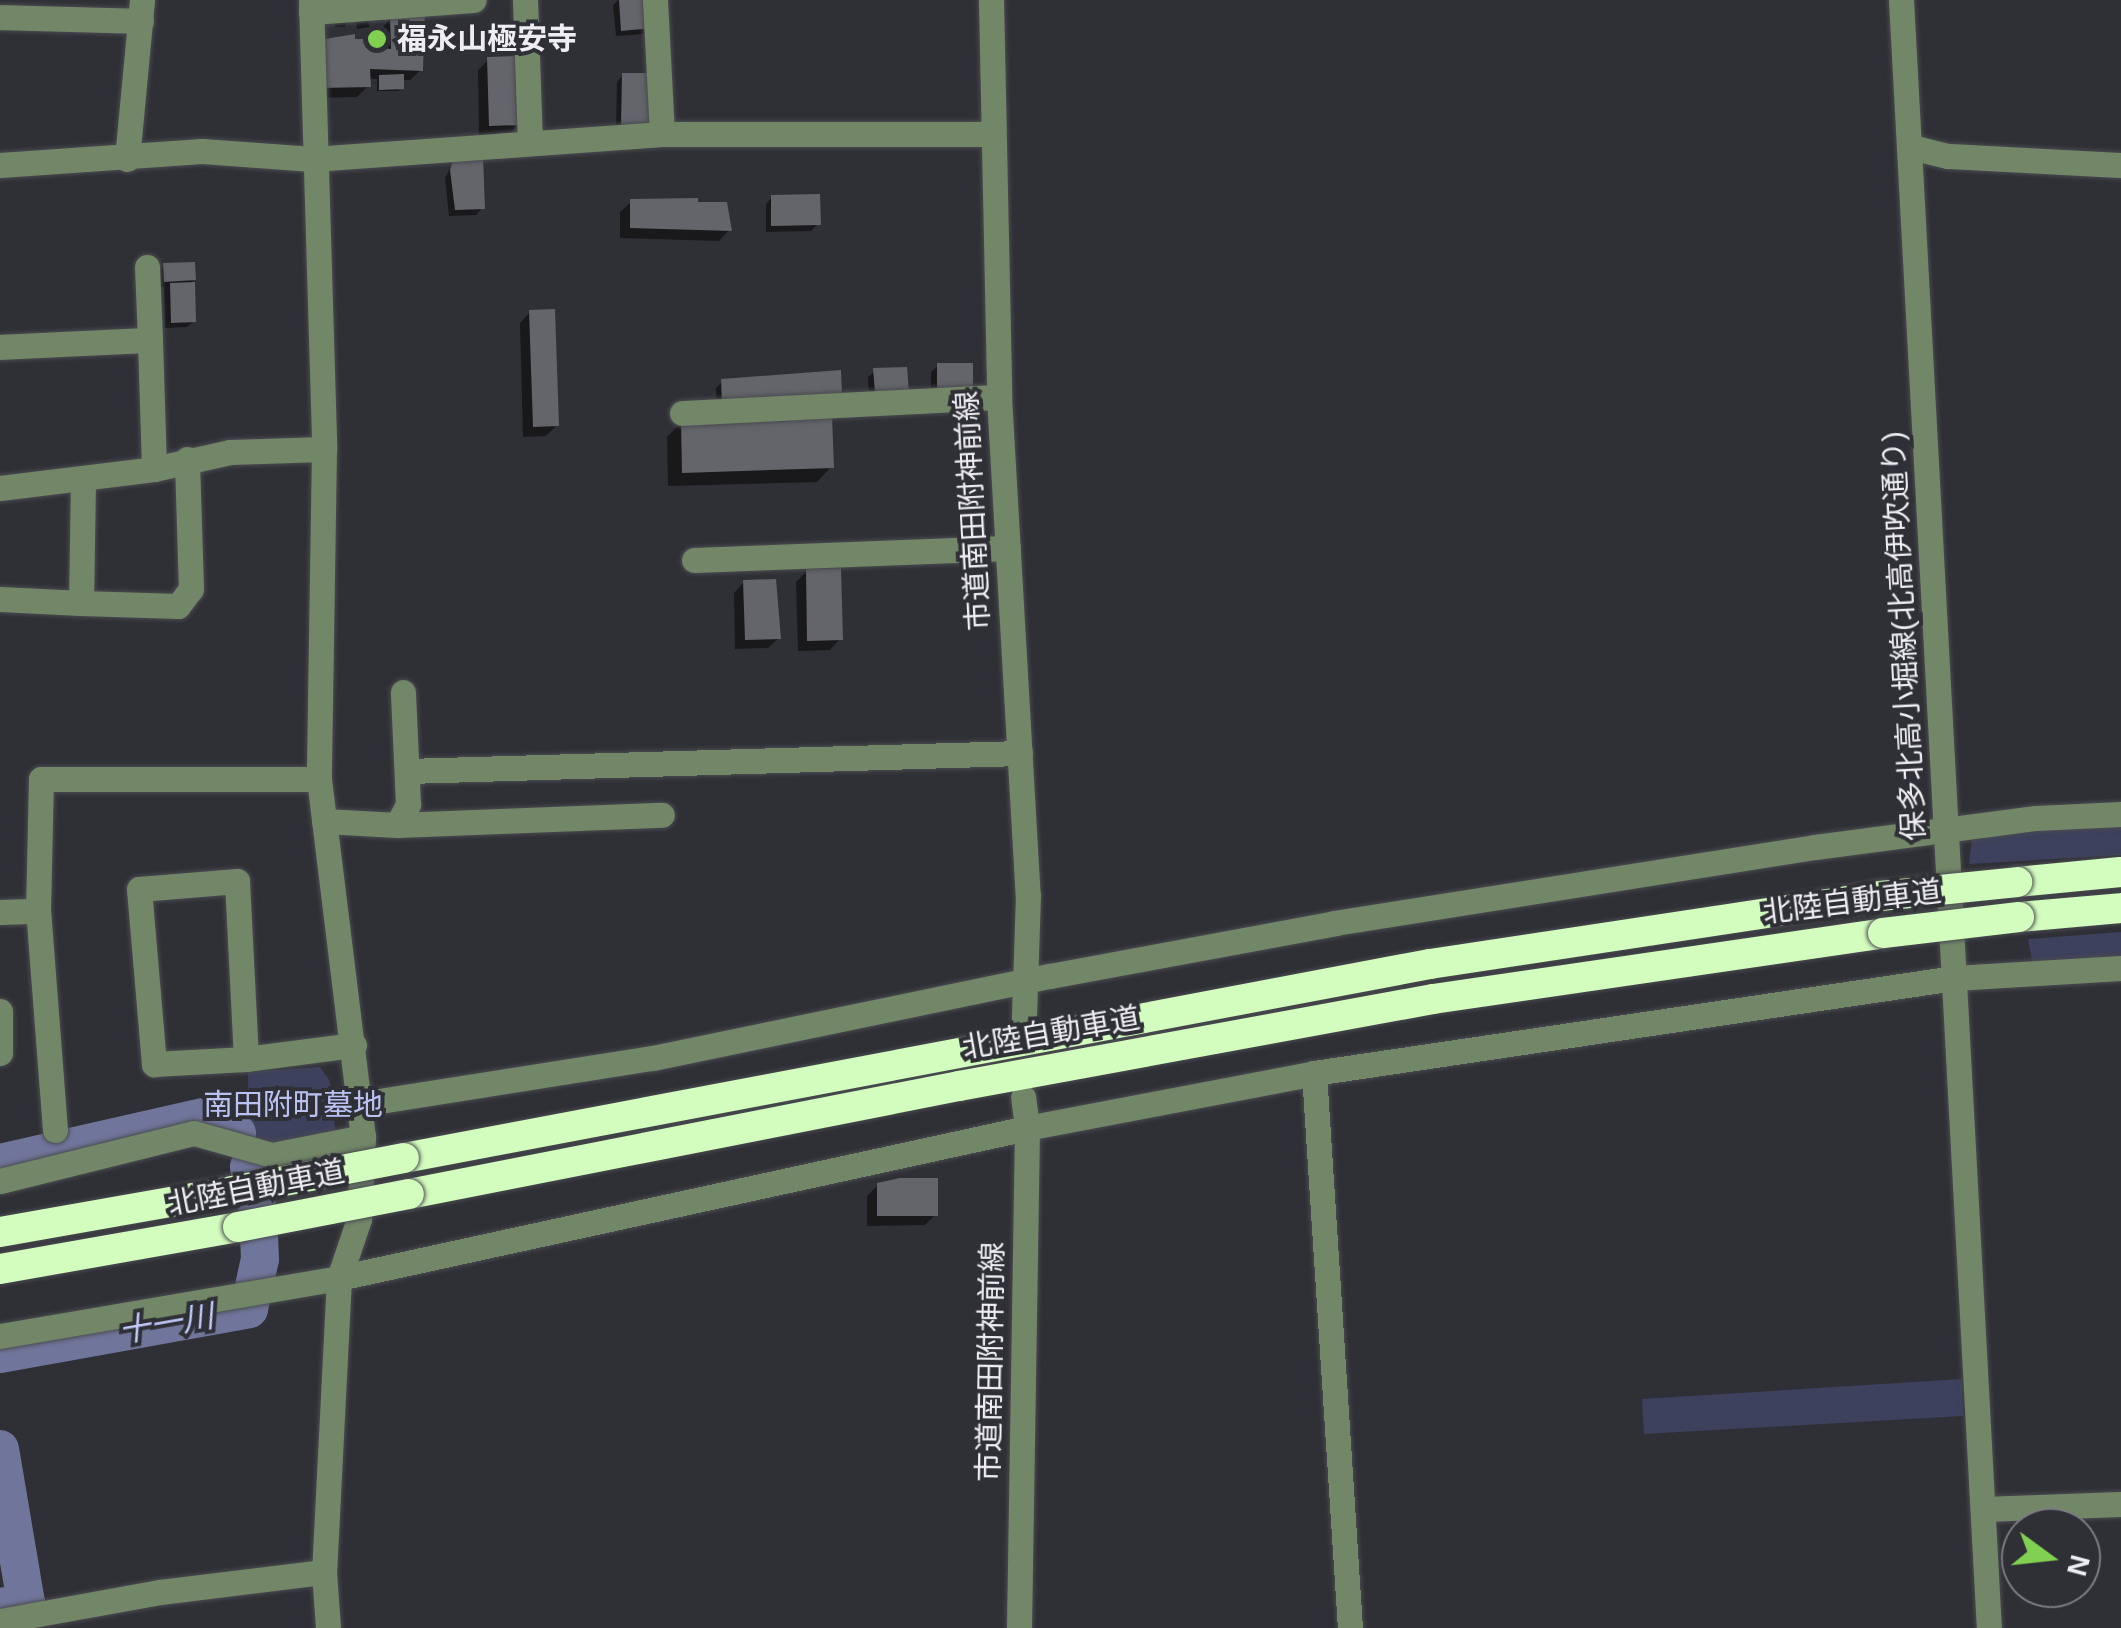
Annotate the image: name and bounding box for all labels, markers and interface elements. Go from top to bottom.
place label: 福永山極安寺 [397,21,577,57]
marker: 福永山極安寺 [366,28,388,50]
street label: 市道南田附神前線 [949,390,997,632]
street label: 保多北高小堀線(北高伊吹通り) [1875,430,1933,842]
street label: 北陸自動車道 [1760,873,1944,931]
street label: 北陸自動車道 [959,1000,1143,1066]
park label: 南田附町墓地 [203,1087,383,1123]
street label: 北陸自動車道 [164,1153,348,1223]
street label: 市道南田附神前線 [971,1242,1011,1482]
water label: 十一川 [115,1297,217,1351]
north arrow [2001,1508,2101,1608]
text: N [2061,1552,2096,1579]

